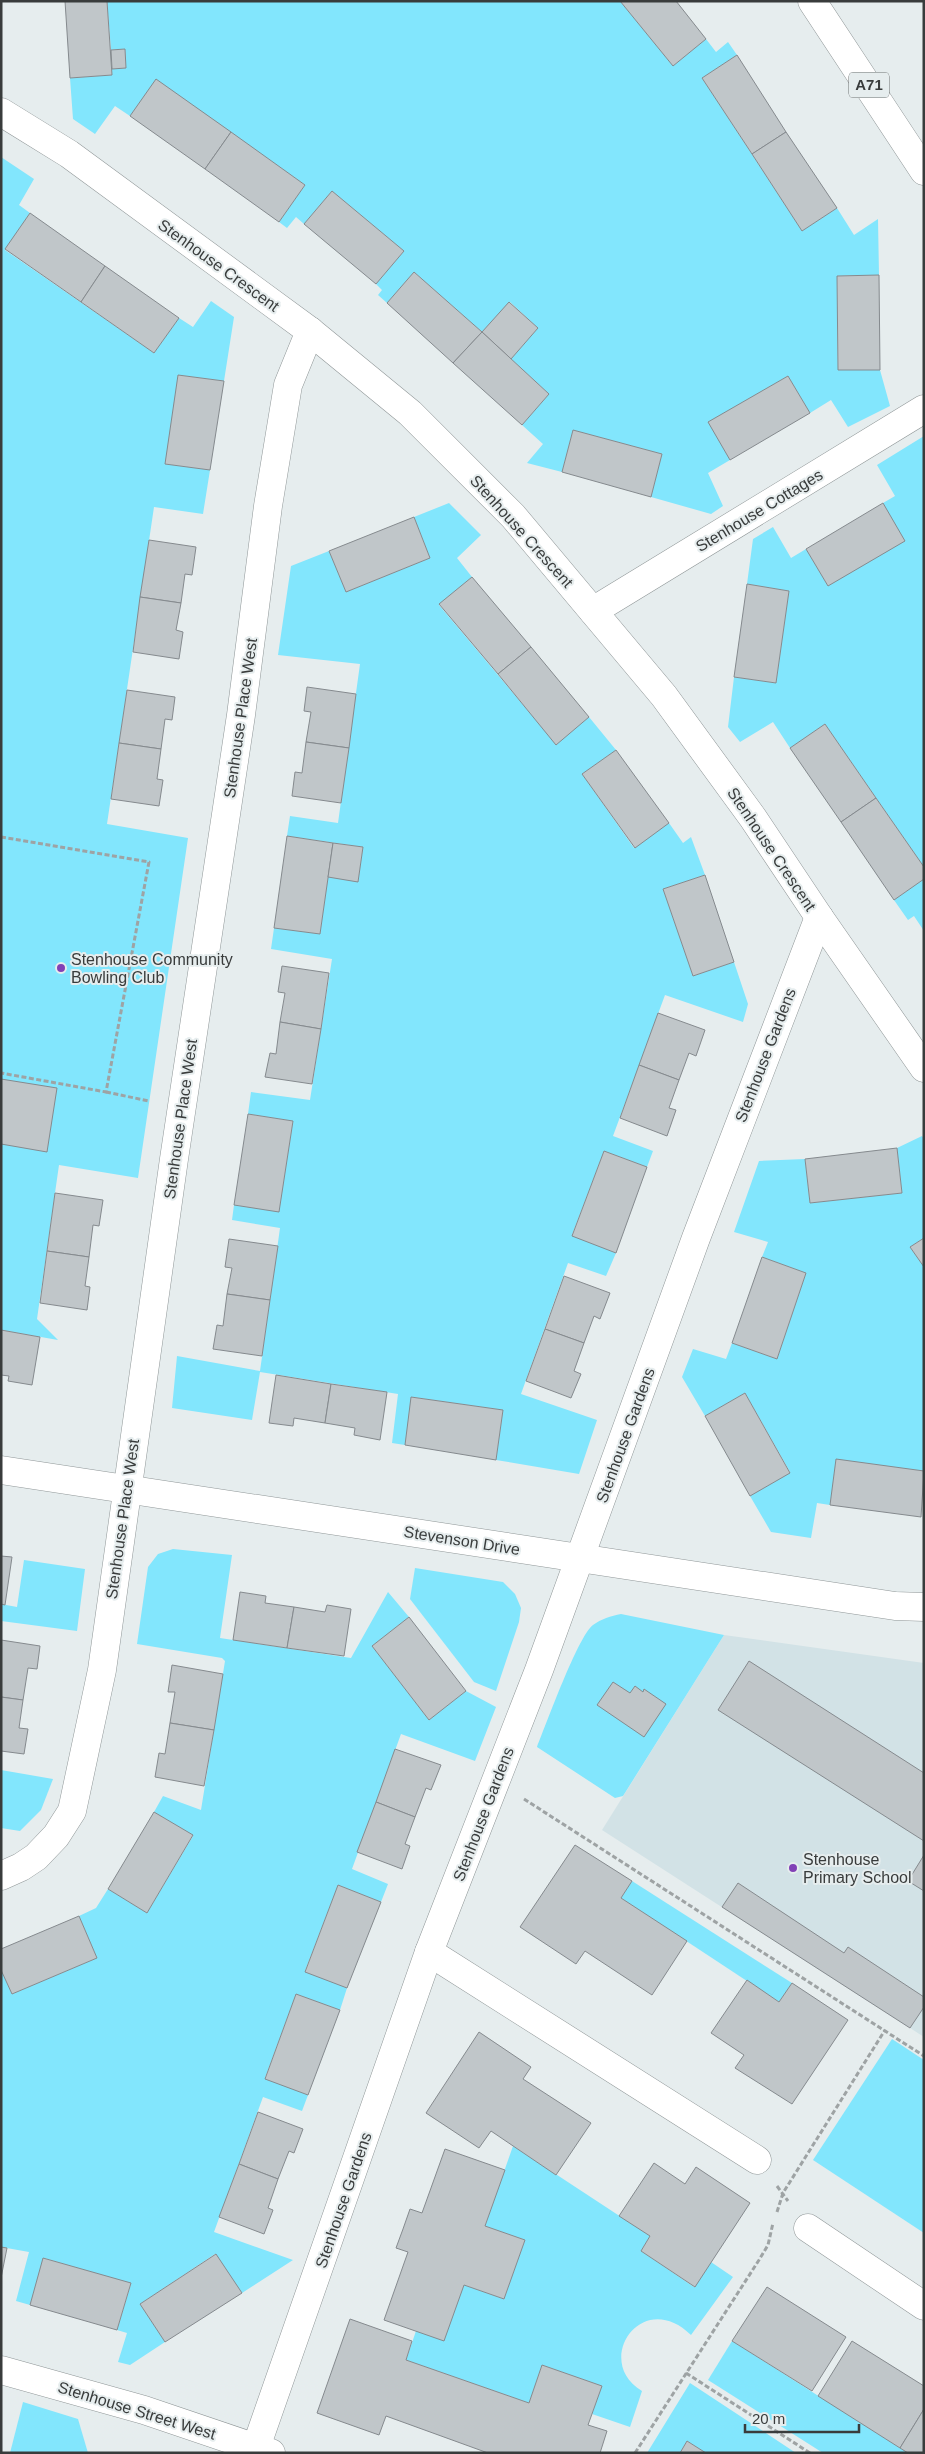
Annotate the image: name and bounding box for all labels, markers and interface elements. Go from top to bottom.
road number: A71 [849,72,889,98]
street label: Stenhouse Crescent [155,216,283,315]
street label: Stenhouse Cottages [693,466,826,555]
street label: Stenhouse Crescent [467,472,577,591]
street label: Stenhouse Place West [221,636,260,799]
street label: Stenhouse Crescent [724,784,819,915]
place label: Stenhouse Community Bowling Club [71,951,233,986]
marker: Stenhouse Community Bowling Club [55,962,67,974]
street label: Stenhouse Gardens [732,986,799,1125]
street label: Stenhouse Place West [161,1037,200,1200]
street label: Stenhouse Gardens [593,1365,658,1505]
street label: Stenhouse Place West [103,1437,142,1600]
street label: Stevenson Drive [403,1523,521,1558]
street label: Stenhouse Gardens [450,1745,517,1884]
place label: Stenhouse Primary School [803,1851,911,1886]
marker: Stenhouse Primary School [787,1862,799,1874]
street label: Stenhouse Gardens [312,2130,375,2270]
street label: Stenhouse Street West [56,2378,218,2443]
scale bar [745,2402,859,2434]
text: 20 m [752,2410,785,2427]

